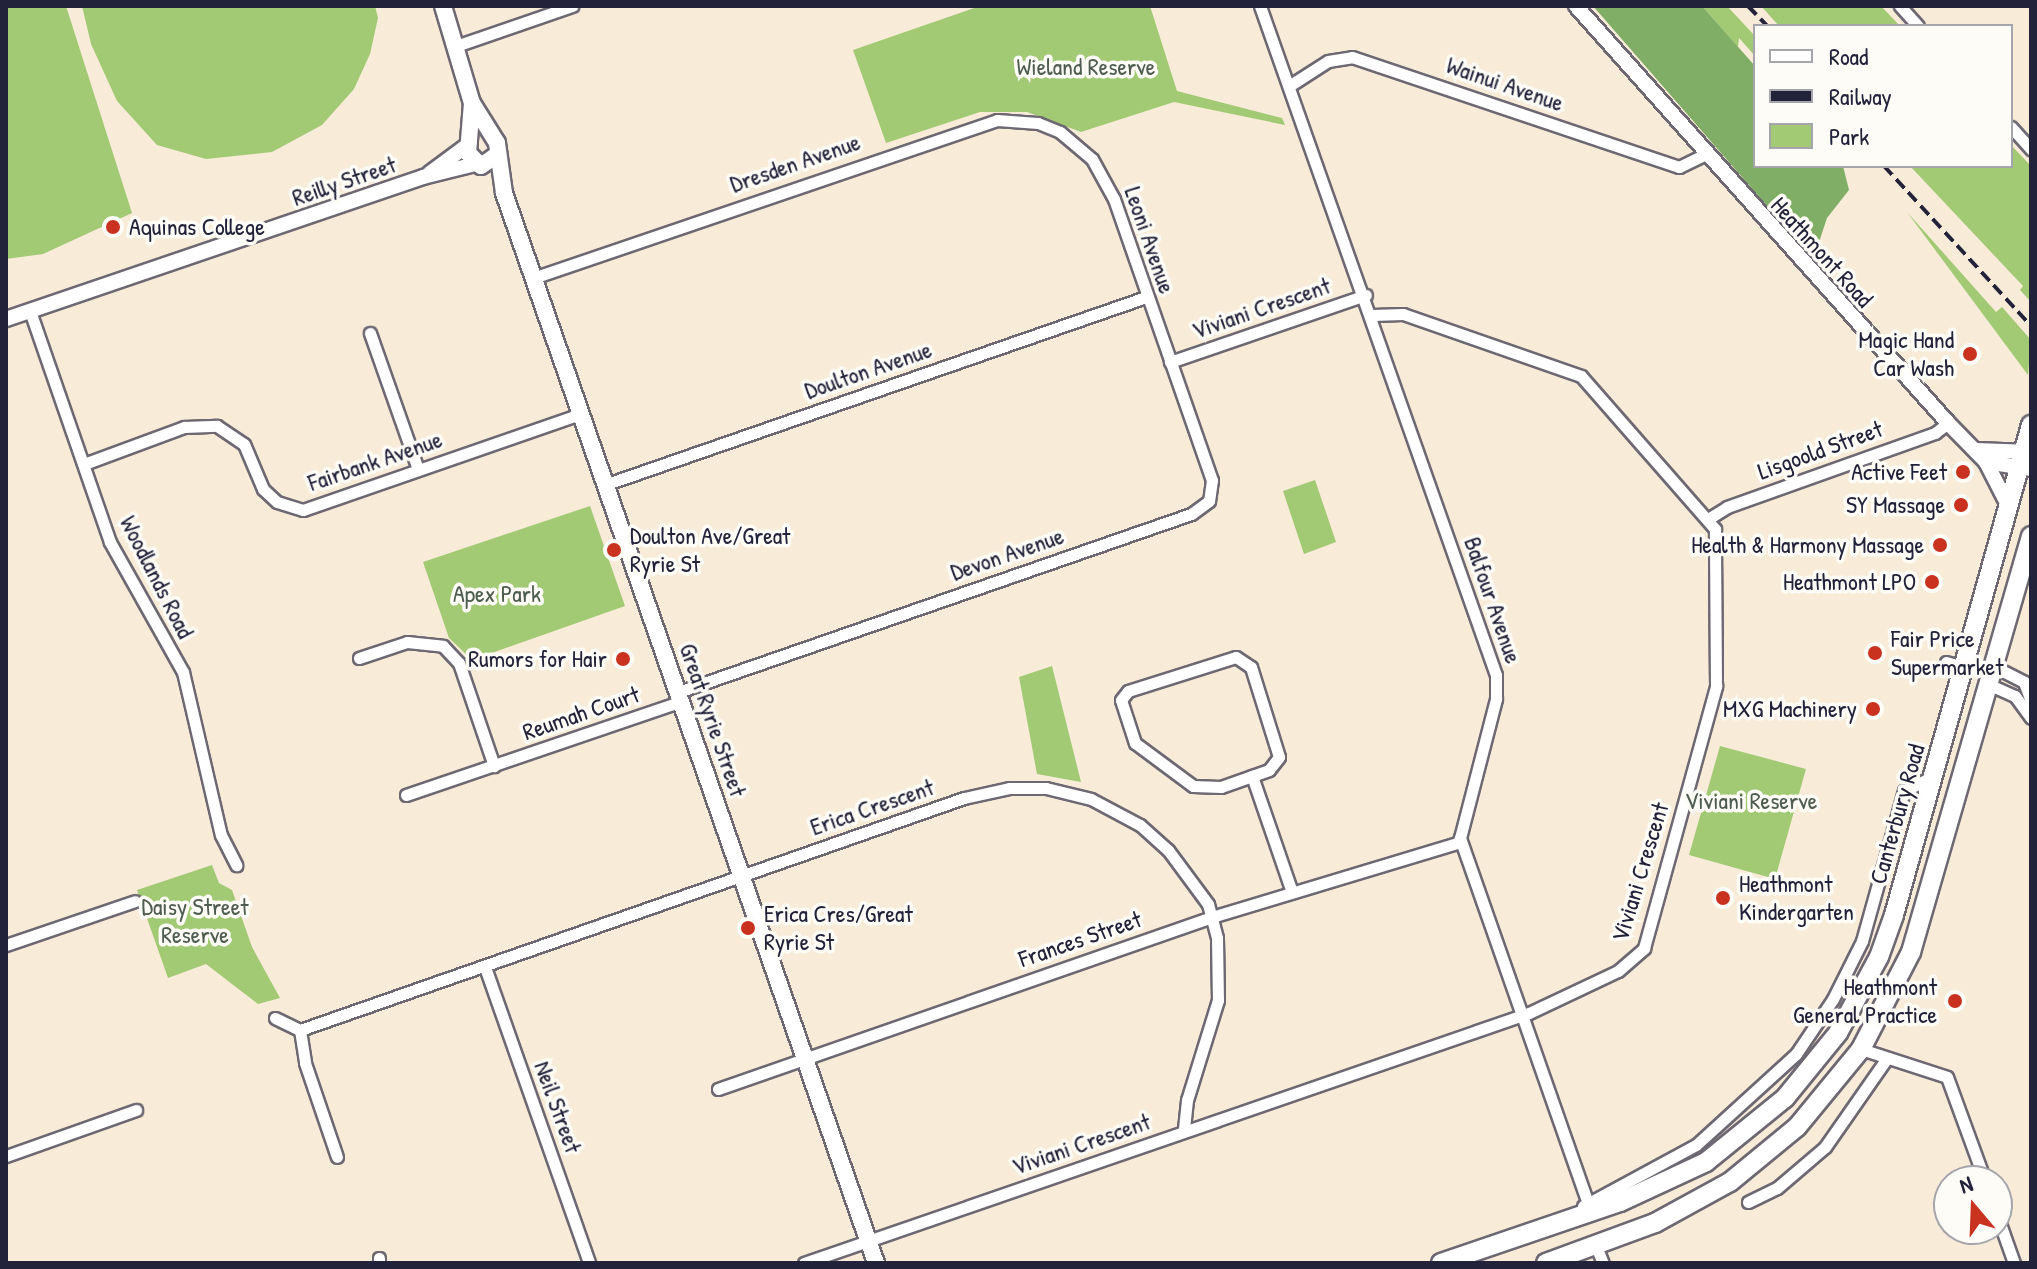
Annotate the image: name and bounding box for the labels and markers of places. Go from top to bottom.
place label: Aquinas College [129,213,265,241]
marker: Aquinas College [104,218,122,236]
place label: Magic Hand Car Wash [1859,326,1954,382]
marker: Magic Hand Car Wash [1961,345,1979,363]
place label: Active Feet [1851,458,1947,486]
marker: Active Feet [1954,463,1972,481]
place label: SY Massage [1846,491,1945,519]
marker: SY Massage [1952,496,1970,514]
place label: Doulton Ave/Great Ryrie St [630,522,790,578]
place label: Health & Harmony Massage [1691,531,1924,559]
marker: Health & Harmony Massage [1931,536,1949,554]
marker: Doulton Ave/Great Ryrie St [605,541,623,559]
place label: Heathmont LPO [1783,568,1916,596]
marker: Heathmont LPO [1923,573,1941,591]
place label: Fair Price Supermarket [1891,625,2003,681]
marker: Fair Price Supermarket [1866,644,1884,662]
place label: Rumors for Hair [468,645,607,673]
marker: Rumors for Hair [614,650,632,668]
place label: MXG Machinery [1723,695,1857,723]
marker: MXG Machinery [1864,700,1882,718]
place label: Heathmont Kindergarten [1739,870,1854,926]
marker: Heathmont Kindergarten [1714,889,1732,907]
place label: Erica Cres/Great Ryrie St [764,900,913,956]
marker: Erica Cres/Great Ryrie St [739,919,757,937]
place label: Heathmont General Practice [1793,973,1937,1029]
marker: Heathmont General Practice [1944,990,1966,1012]

